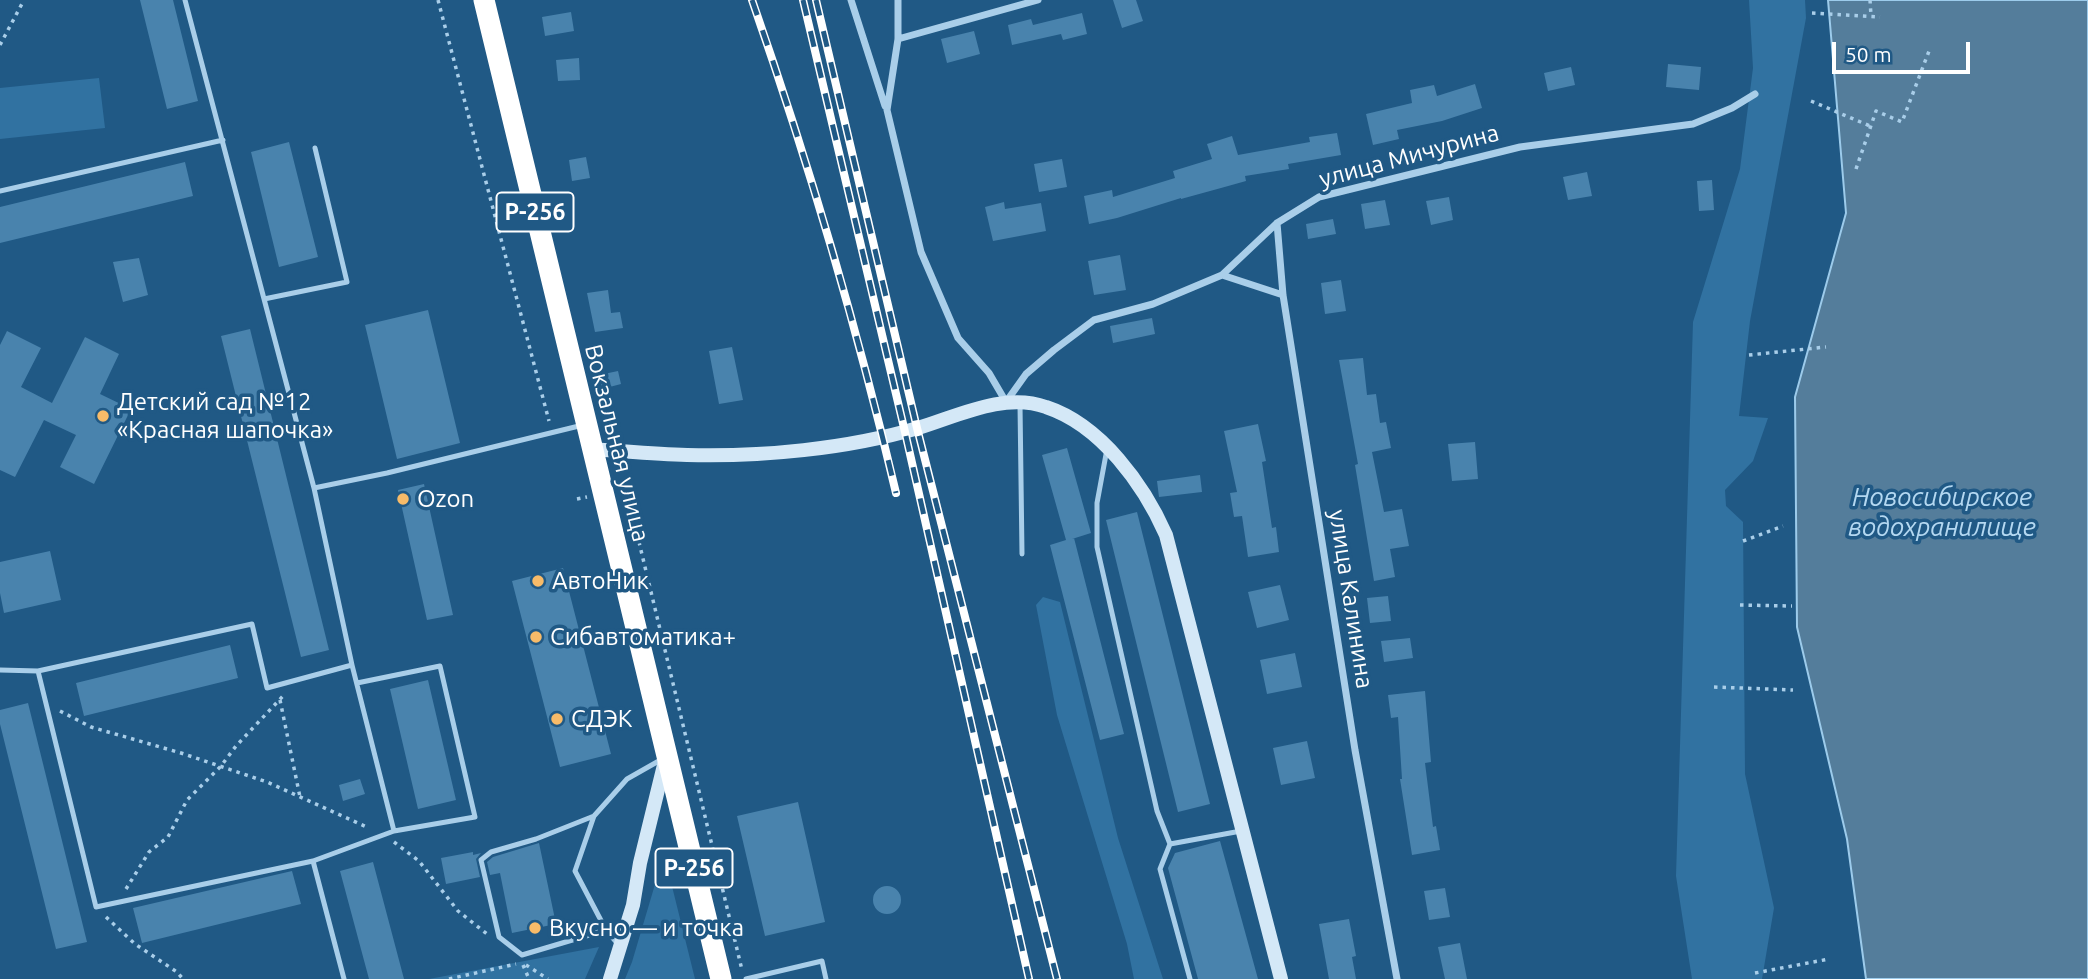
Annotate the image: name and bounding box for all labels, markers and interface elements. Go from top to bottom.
scale bar [1836,28,1974,72]
text: 50 m [1845,42,1892,66]
street label: улица Мичурина [1316,118,1502,194]
road number: Р-256 [496,192,574,232]
street label: Вокзальная улица [579,341,655,545]
place label: Детский сад №12 «Красная шапочка» [117,388,333,444]
marker: Детский сад №12 «Красная шапочка» [95,408,111,424]
water label: Новосибирское водохранилище [1848,481,2036,542]
place label: Ozon [417,485,474,513]
marker: Ozon [395,491,411,507]
street label: улица Калинина [1323,507,1379,691]
place label: АвтоНик [552,567,649,595]
marker: АвтоНик [530,573,546,589]
place label: Сибавтоматика+ [550,623,736,651]
marker: Сибавтоматика+ [528,629,544,645]
place label: СДЭК [571,705,632,733]
marker: СДЭК [549,711,565,727]
road number: Р-256 [656,848,732,888]
place label: Вкусно — и точка [549,914,744,942]
marker: Вкусно — и точка [527,920,543,936]

